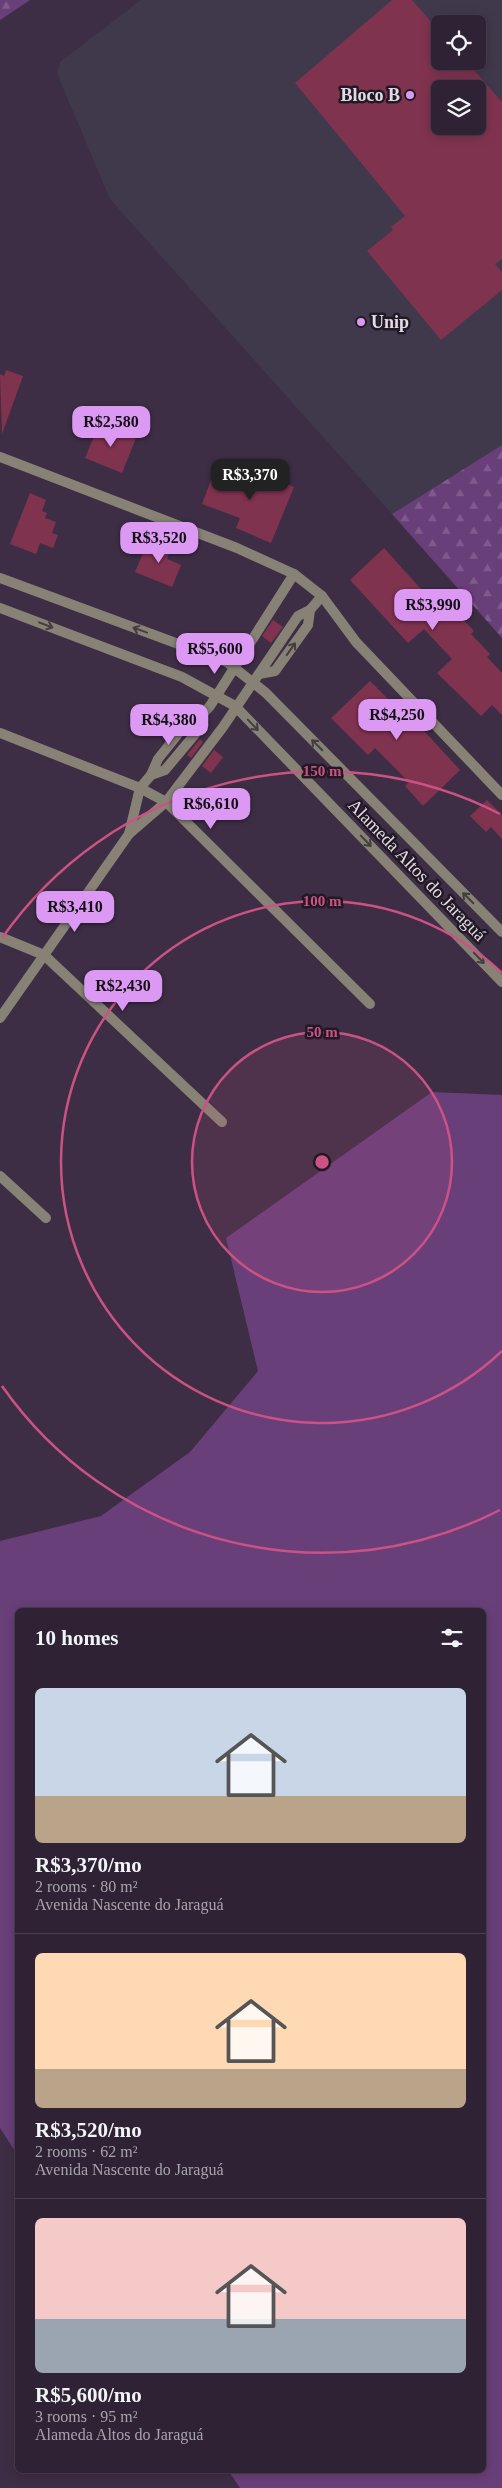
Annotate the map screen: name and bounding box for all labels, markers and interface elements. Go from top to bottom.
map controls [431,15,486,135]
button: locate [431,15,486,70]
button: layers [431,80,486,135]
place label: Bloco B [340,85,400,105]
marker: Bloco B [404,89,416,101]
place label: Unip [371,312,409,332]
marker: Unip [355,316,367,328]
pin: R$2,580 [65,406,157,448]
text: R$2,580 [83,413,139,430]
pin: R$3,370 [204,458,296,501]
text: R$3,370 [222,466,278,483]
pin: R$3,520 [113,522,205,564]
text: R$3,520 [131,529,187,546]
pin: R$3,990 [387,588,479,631]
text: R$3,990 [405,596,461,613]
one-way arrow [37,621,53,630]
one-way arrow [133,625,148,634]
pin: R$5,600 [169,632,261,675]
text: R$5,600 [187,640,243,657]
one-way arrow [286,642,296,656]
pin: R$4,250 [351,698,443,741]
pin: R$4,380 [123,704,215,746]
text: R$4,250 [369,706,425,723]
text: R$4,380 [141,711,197,728]
one-way arrow [247,718,259,731]
one-way arrow [311,739,323,751]
text: 150 m [303,763,342,779]
pin: R$6,610 [165,788,257,830]
text: R$6,610 [183,795,239,812]
street label: Alameda Altos do Jaraguá [344,795,490,945]
one-way arrow [360,835,372,848]
pin: R$3,410 [29,890,121,933]
one-way arrow [462,891,474,904]
text: 100 m [303,893,342,909]
text: R$3,410 [47,898,103,915]
one-way arrow [473,952,485,964]
pin: R$2,430 [77,970,169,1012]
text: R$2,430 [95,977,151,994]
text: 50 m [306,1024,338,1040]
centre of rings [313,1153,331,1171]
icon: filters [438,1624,466,1652]
text: 10 homes [35,1626,118,1650]
icon: home [206,1720,296,1810]
text: R$3,370/mo [35,1853,142,1877]
text: 2 rooms · 80 m² [35,1878,138,1895]
text: Avenida Nascente do Jaraguá [35,1896,224,1913]
icon: home [206,1986,296,2076]
text: R$3,520/mo [35,2118,142,2142]
text: 2 rooms · 62 m² [35,2143,138,2160]
text: Avenida Nascente do Jaraguá [35,2161,224,2178]
icon: home [206,2251,296,2341]
text: R$5,600/mo [35,2383,142,2407]
text: 3 rooms · 95 m² [35,2408,138,2425]
text: Alameda Altos do Jaraguá [35,2426,203,2443]

